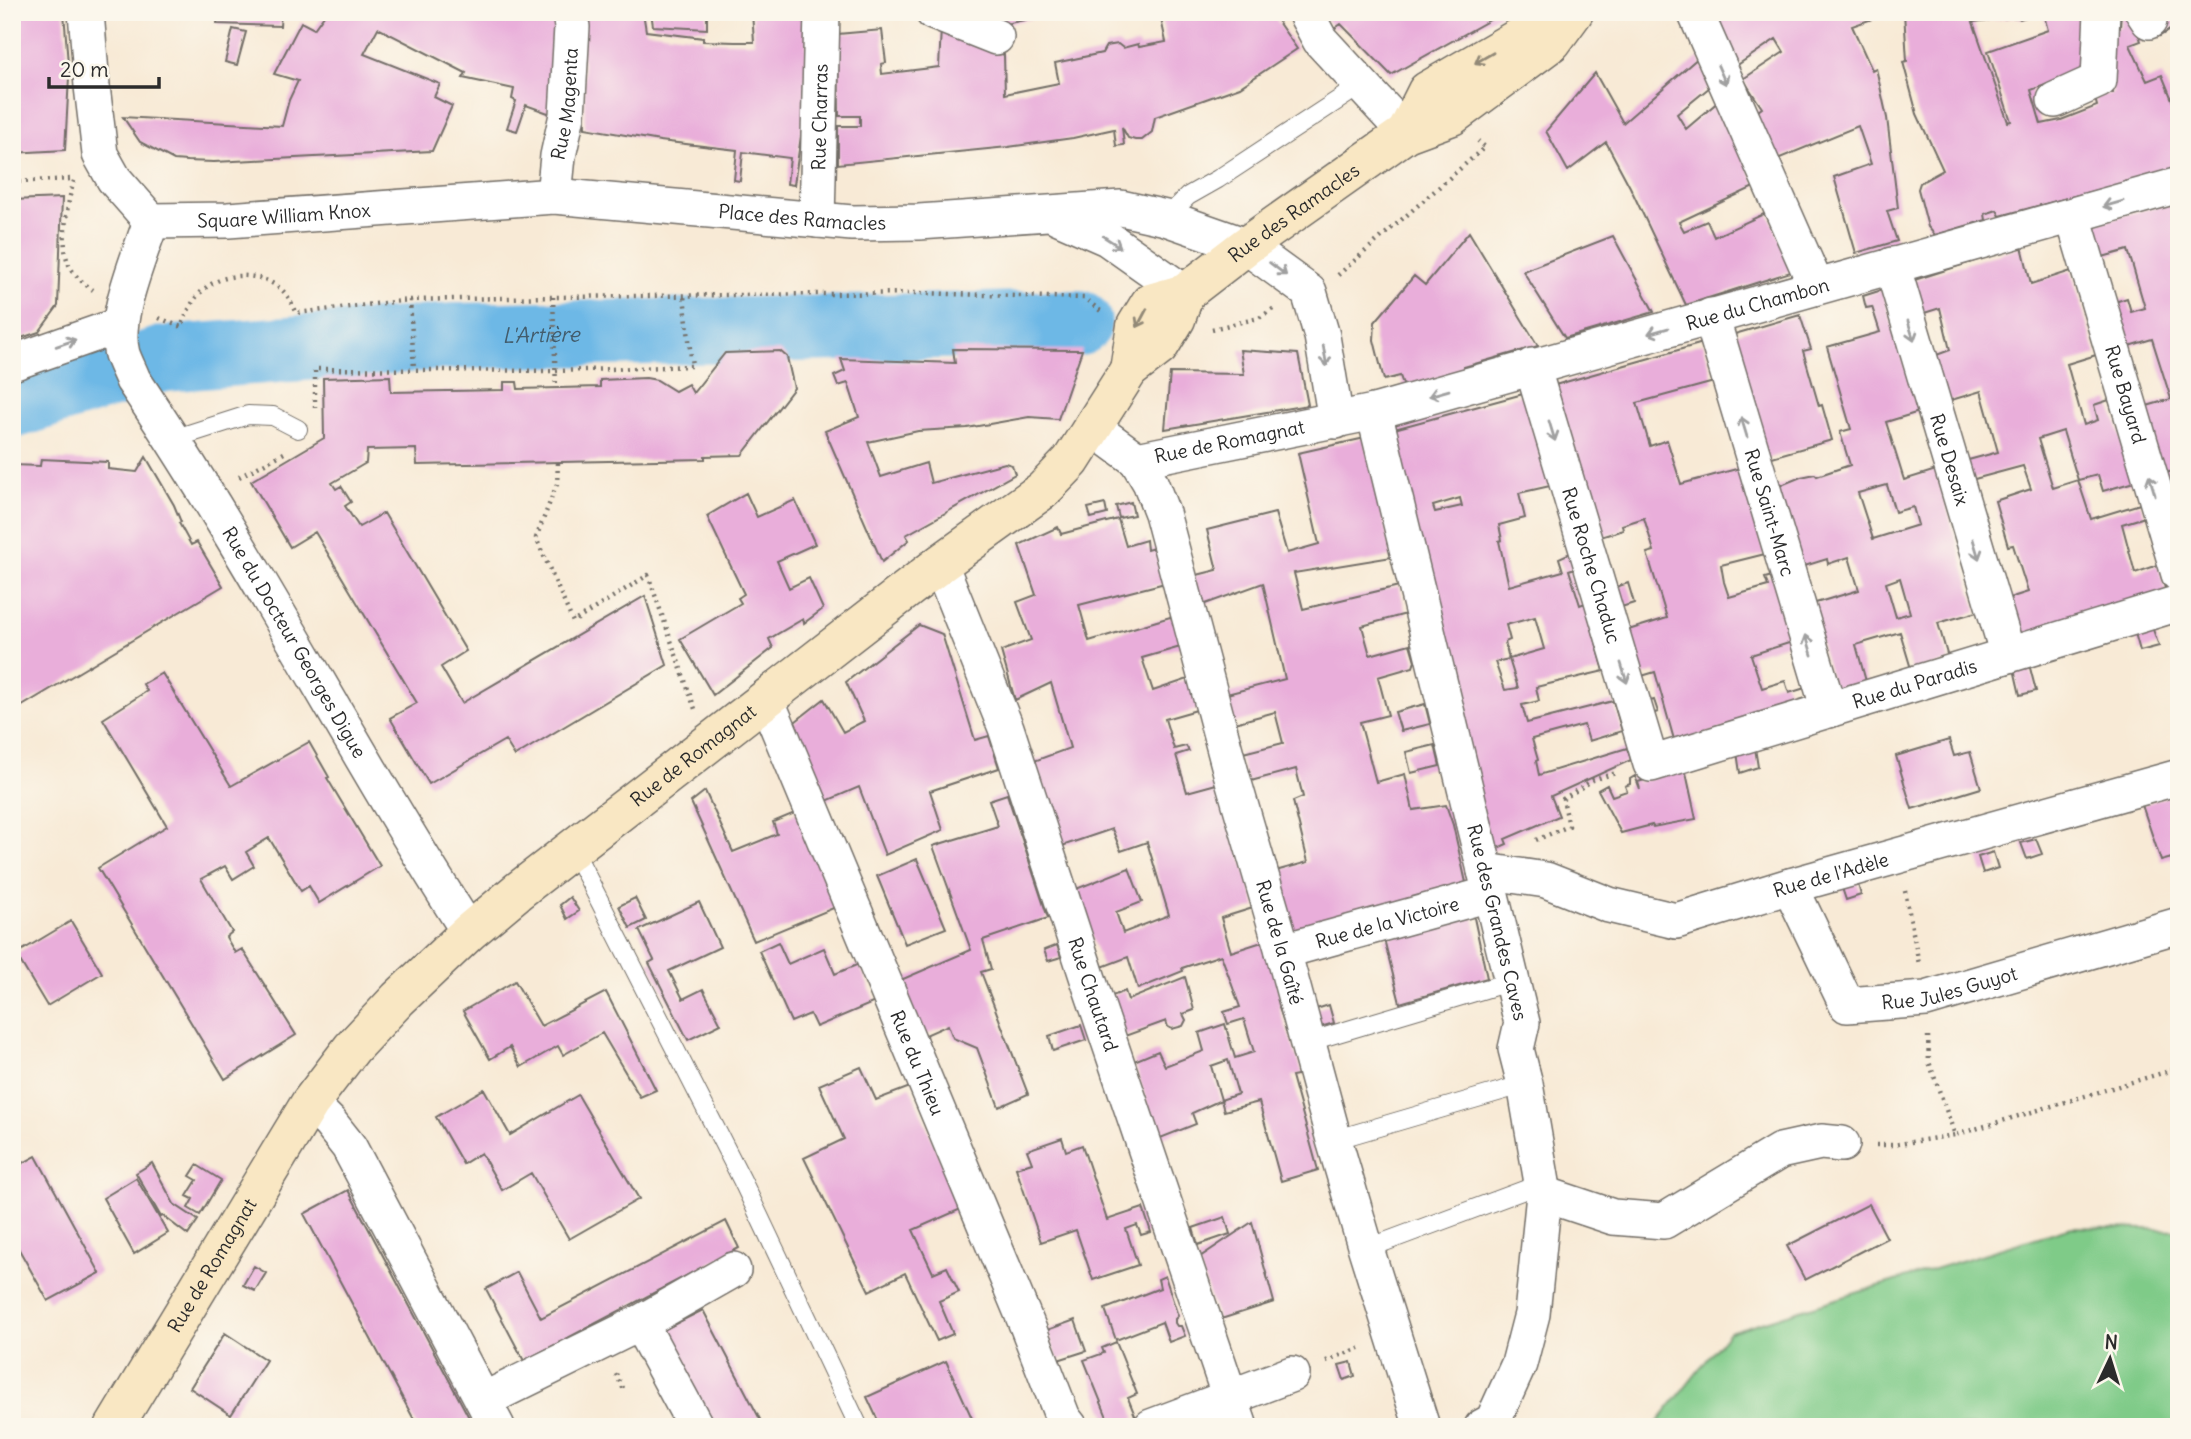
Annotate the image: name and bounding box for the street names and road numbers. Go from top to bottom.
street label: Rue Magenta [546,47,583,162]
street label: Rue Charras [806,63,833,171]
street label: Rue des Ramacles [1223,158,1364,267]
street label: Square William Knox [197,197,372,232]
street label: Place des Ramacles [717,199,886,235]
street label: Rue du Chambon [1683,272,1832,335]
street label: Rue Bayard [2100,342,2152,446]
street label: Rue Desaix [1925,411,1975,509]
street label: Rue de Romagnat [1152,414,1306,468]
street label: Rue Saint-Marc [1739,446,1800,579]
street label: Rue Roche Chaduc [1557,484,1626,646]
street label: Rue du Docteur Georges Digue [217,522,372,762]
street label: Rue du Paradis [1849,653,1980,714]
street label: Rue de Romagnat [625,699,761,812]
street label: Rue des Grandes Caves [1462,822,1533,1023]
street label: Rue de l'Adèle [1770,847,1891,902]
street label: Rue de la Gaîté [1251,877,1309,1007]
street label: Rue de la Victoire [1313,891,1462,954]
street label: Rue Chautard [1063,934,1124,1055]
street label: Rue Jules Guyot [1881,961,2020,1014]
street label: Rue du Thieu [885,1007,950,1119]
street label: Rue de Romagnat [162,1194,262,1337]

